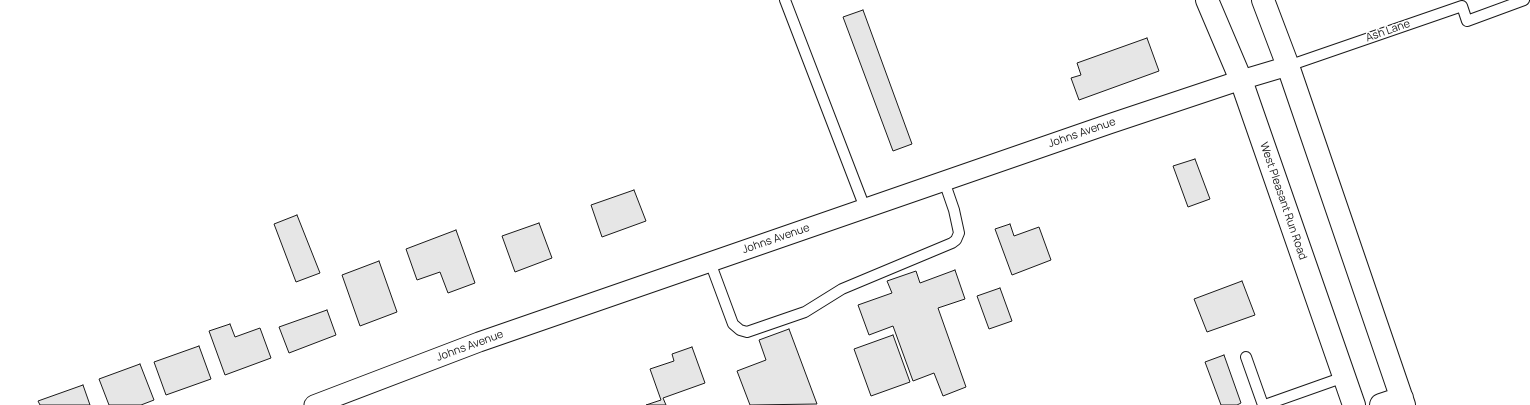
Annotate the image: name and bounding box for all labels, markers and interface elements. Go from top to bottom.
street label: Ash Lane [1364,17,1412,45]
street label: Johns Avenue [1047,115,1117,151]
street label: West Pleasant Run Road [1257,141,1309,261]
street label: Johns Avenue [741,221,811,257]
street label: Johns Avenue [435,328,505,364]

